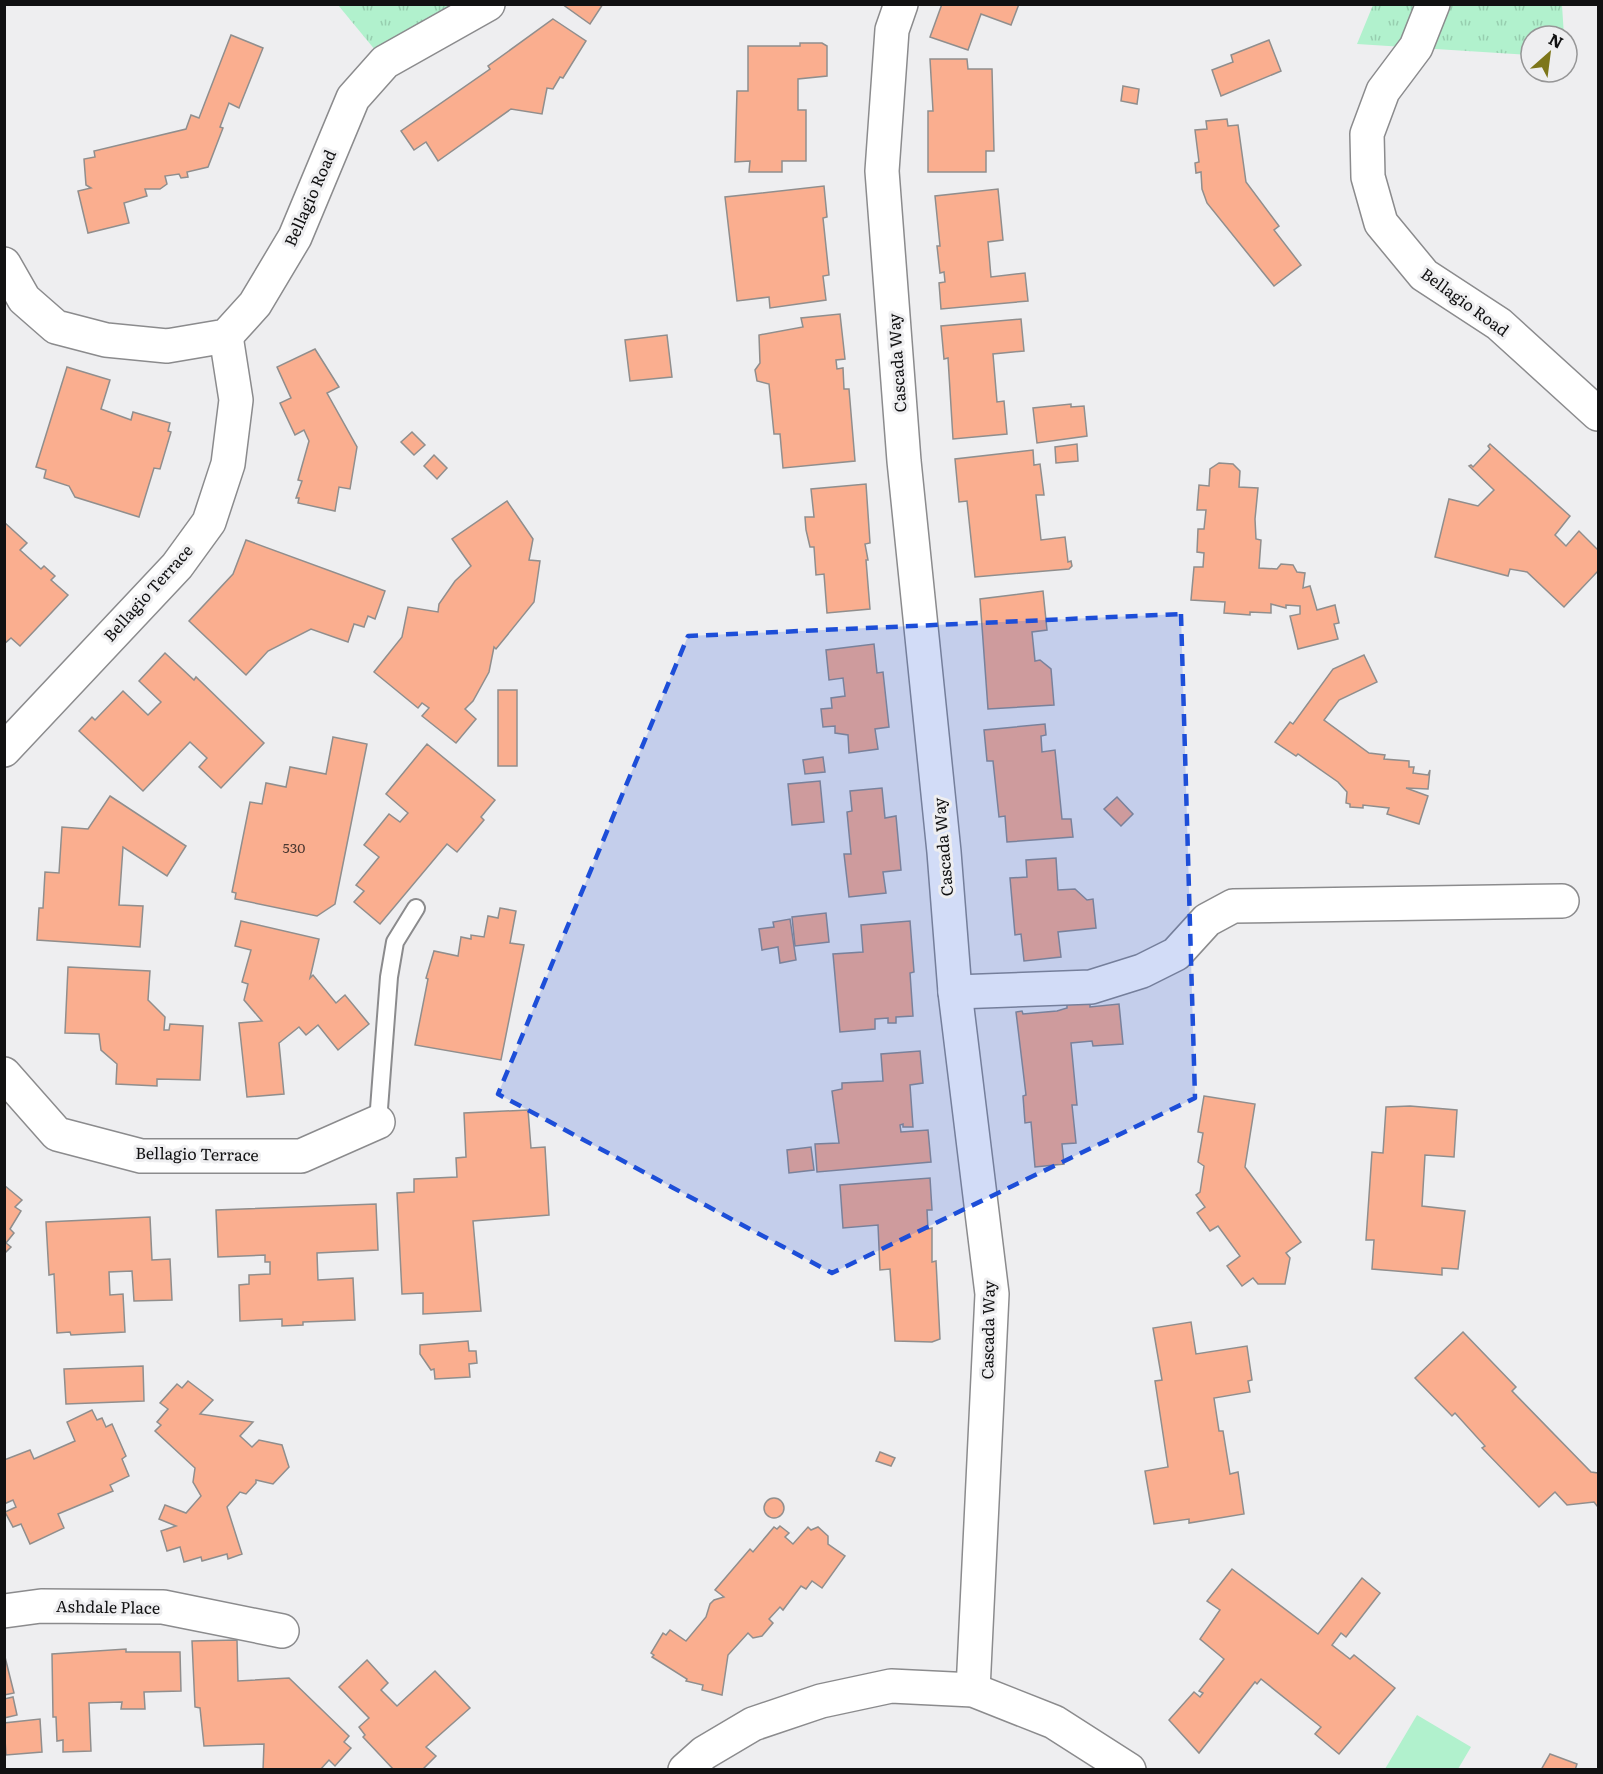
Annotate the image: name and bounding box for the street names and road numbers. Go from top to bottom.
street label: Bellagio Road [277,145,341,250]
street label: Bellagio Road [1417,261,1515,341]
street label: Cascada Way [881,312,911,413]
street label: Bellagio Terrace [97,538,197,646]
street label: Cascada Way [926,796,958,897]
street label: Bellagio Terrace [135,1140,259,1166]
street label: Cascada Way [974,1279,1000,1380]
street label: Ashdale Place [56,1593,160,1619]

